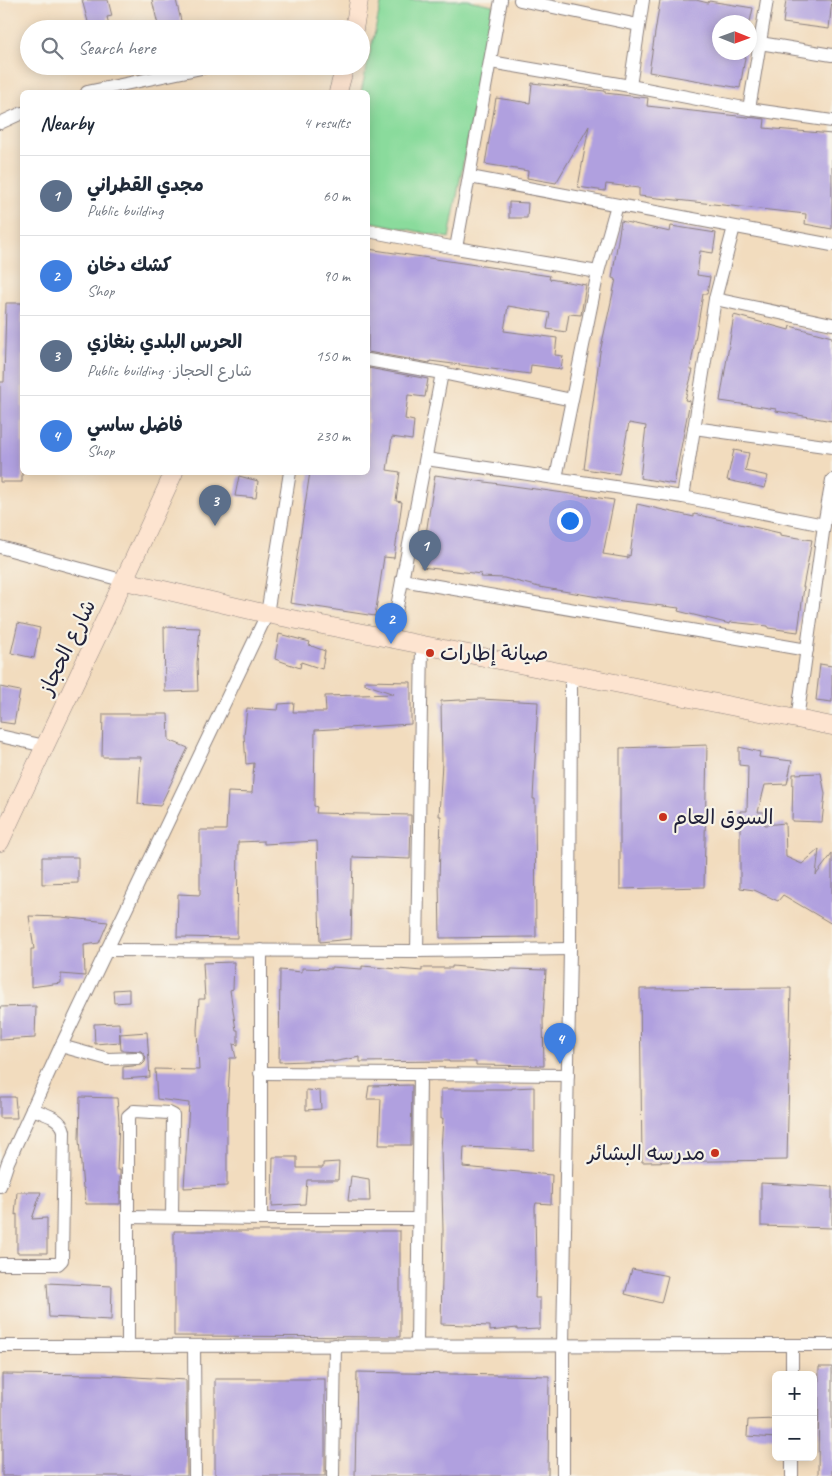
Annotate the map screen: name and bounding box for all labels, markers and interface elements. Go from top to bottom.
north arrow [712,15,757,60]
search box [20,20,370,75]
icon: search [38,34,66,62]
text: Search here [78,36,155,60]
text: Nearby [40,110,93,136]
text: 4 results [303,113,350,133]
text: مجدي القطراني [87,173,204,197]
text: 1 [52,186,60,206]
text: 60 m [323,186,350,206]
text: Public building [87,201,163,221]
text: كشك دخان [87,253,172,277]
text: 2 [52,266,60,286]
text: 90 m [323,266,350,286]
text: Shop [87,281,114,301]
text: الحرس البلدي بنغازي [87,330,242,354]
text: 3 [52,346,60,366]
text: 150 m [316,346,350,366]
text: Public building · شارع الحجاز [87,361,252,381]
text: فاضل ساسي [87,413,183,437]
text: 4 [52,426,60,446]
text: 230 m [316,426,350,446]
text: Shop [87,441,114,461]
pin: 3 [199,485,231,526]
your location [557,508,583,534]
pin: 1 [409,530,441,571]
street label: شارع الحجاز [32,595,103,701]
pin: 2 [375,603,407,644]
place label: صيانة إطارات [440,640,548,666]
marker: صيانة إطارات [424,647,436,659]
place label: السوق العام [673,804,774,833]
marker: السوق العام [657,811,669,823]
pin: 4 [544,1023,576,1064]
place label: مدرسه البشائر [586,1140,705,1166]
marker: مدرسه البشائر [709,1147,721,1159]
map controls [772,1371,817,1461]
button: + [772,1371,817,1416]
button: − [772,1416,817,1461]

